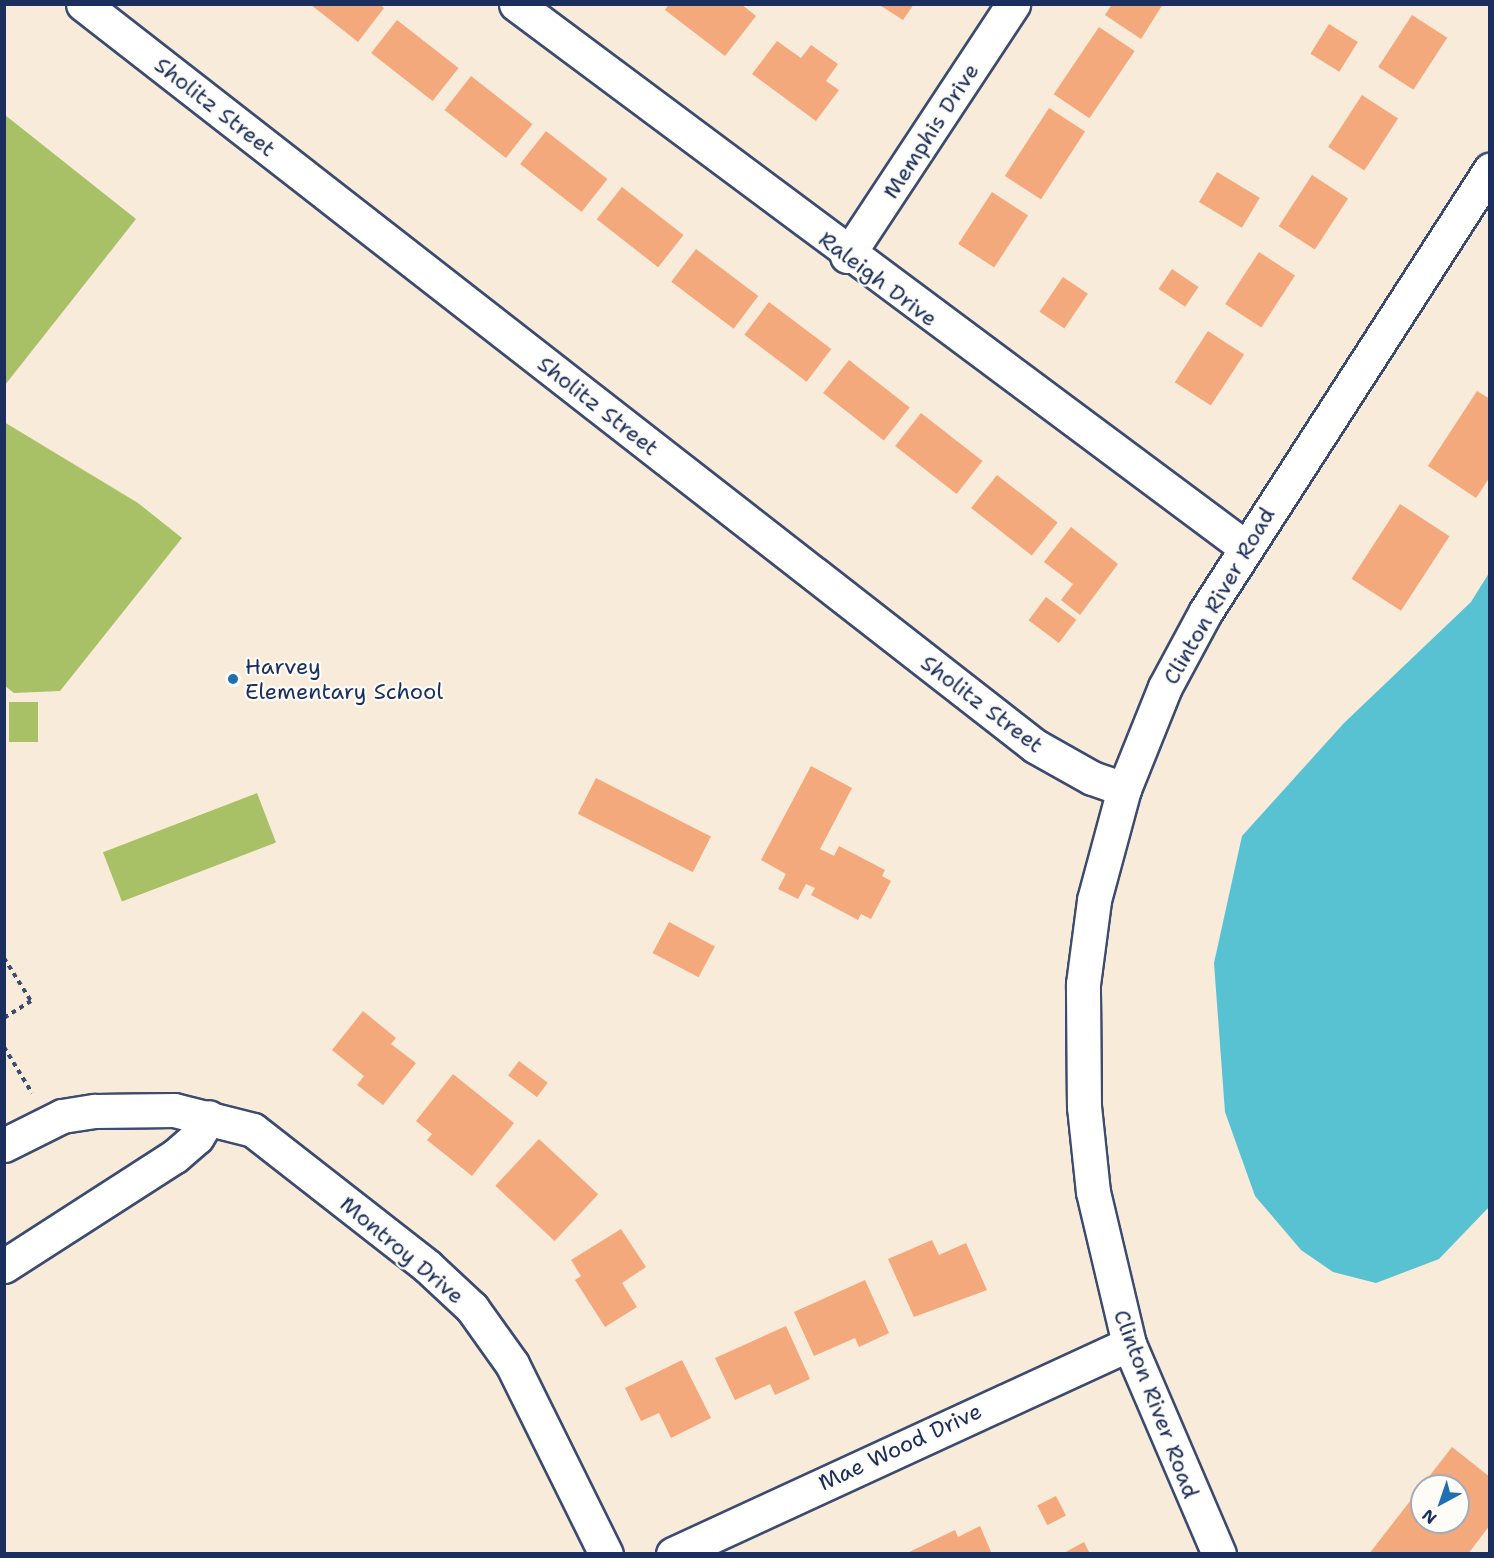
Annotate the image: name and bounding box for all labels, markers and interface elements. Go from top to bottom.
street label: Sholitz Street [149,52,281,162]
street label: Memphis Drive [877,58,985,204]
street label: Raleigh Drive [814,226,942,332]
street label: Sholitz Street [532,351,664,461]
street label: Clinton River Road [1158,503,1280,689]
street label: Sholitz Street [916,649,1048,759]
place label: Harvey Elementary School [245,653,443,704]
marker: Harvey Elementary School [226,672,240,686]
street label: Montroy Drive [335,1191,469,1309]
street label: Clinton River Road [1108,1306,1204,1502]
street label: Mae Wood Drive [814,1398,986,1496]
north arrow [1410,1474,1470,1534]
text: N [1418,1505,1441,1529]

